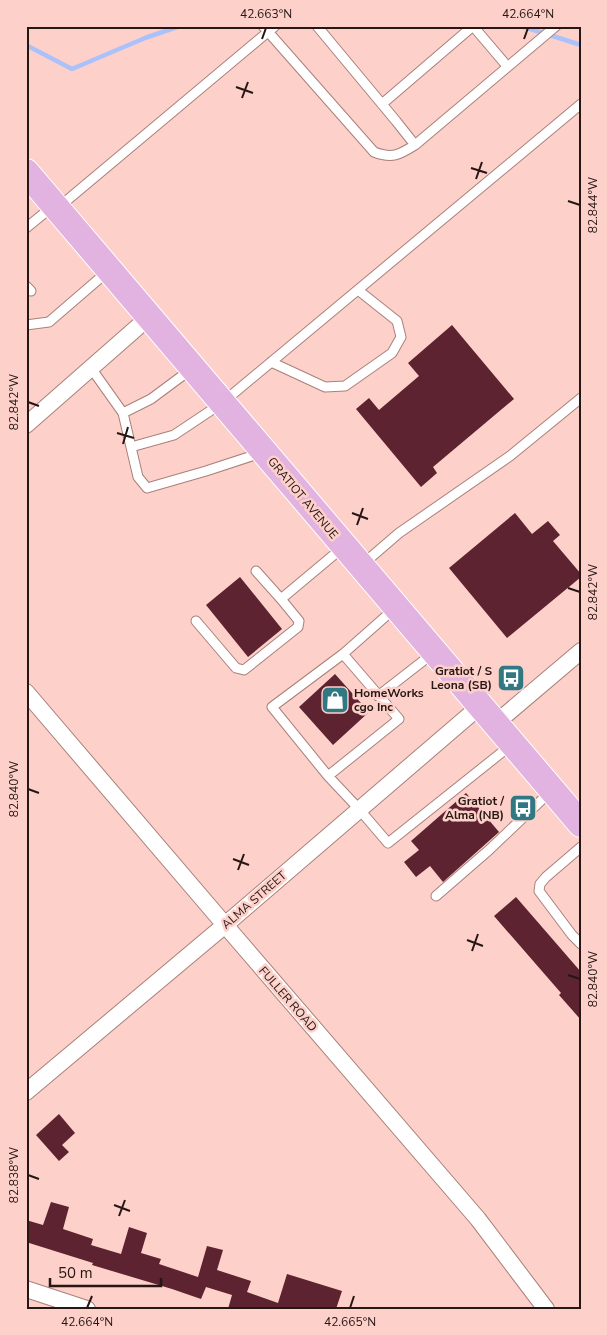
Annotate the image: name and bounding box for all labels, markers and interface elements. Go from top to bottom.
text: 42.663°N [240,6,292,22]
text: 42.664°N [502,6,554,22]
text: 82.844°W [585,177,601,233]
text: 82.842°W [6,374,22,430]
street label: GRATIOT AVENUE [264,454,342,542]
text: 82.842°W [585,564,601,620]
place label: Gratiot / S Leona (SB) [431,663,492,693]
bus stop icon: Gratiot / S Leona (SB) [496,663,526,693]
shop icon: HomeWorks cgo Inc [320,685,350,715]
place label: HomeWorks cgo Inc [354,685,424,715]
text: 82.840°W [6,761,22,817]
place label: Gratiot / Alma (NB) [445,793,504,823]
bus stop icon: Gratiot / Alma (NB) [508,793,538,823]
street label: ALMA STREET [218,867,290,933]
text: 82.840°W [585,951,601,1007]
street label: FULLER ROAD [255,963,321,1035]
text: 82.838°W [6,1147,22,1203]
scale bar [50,1255,161,1287]
text: 50 m [58,1263,93,1283]
text: 42.664°N [61,1314,113,1330]
text: 42.665°N [324,1314,376,1330]

